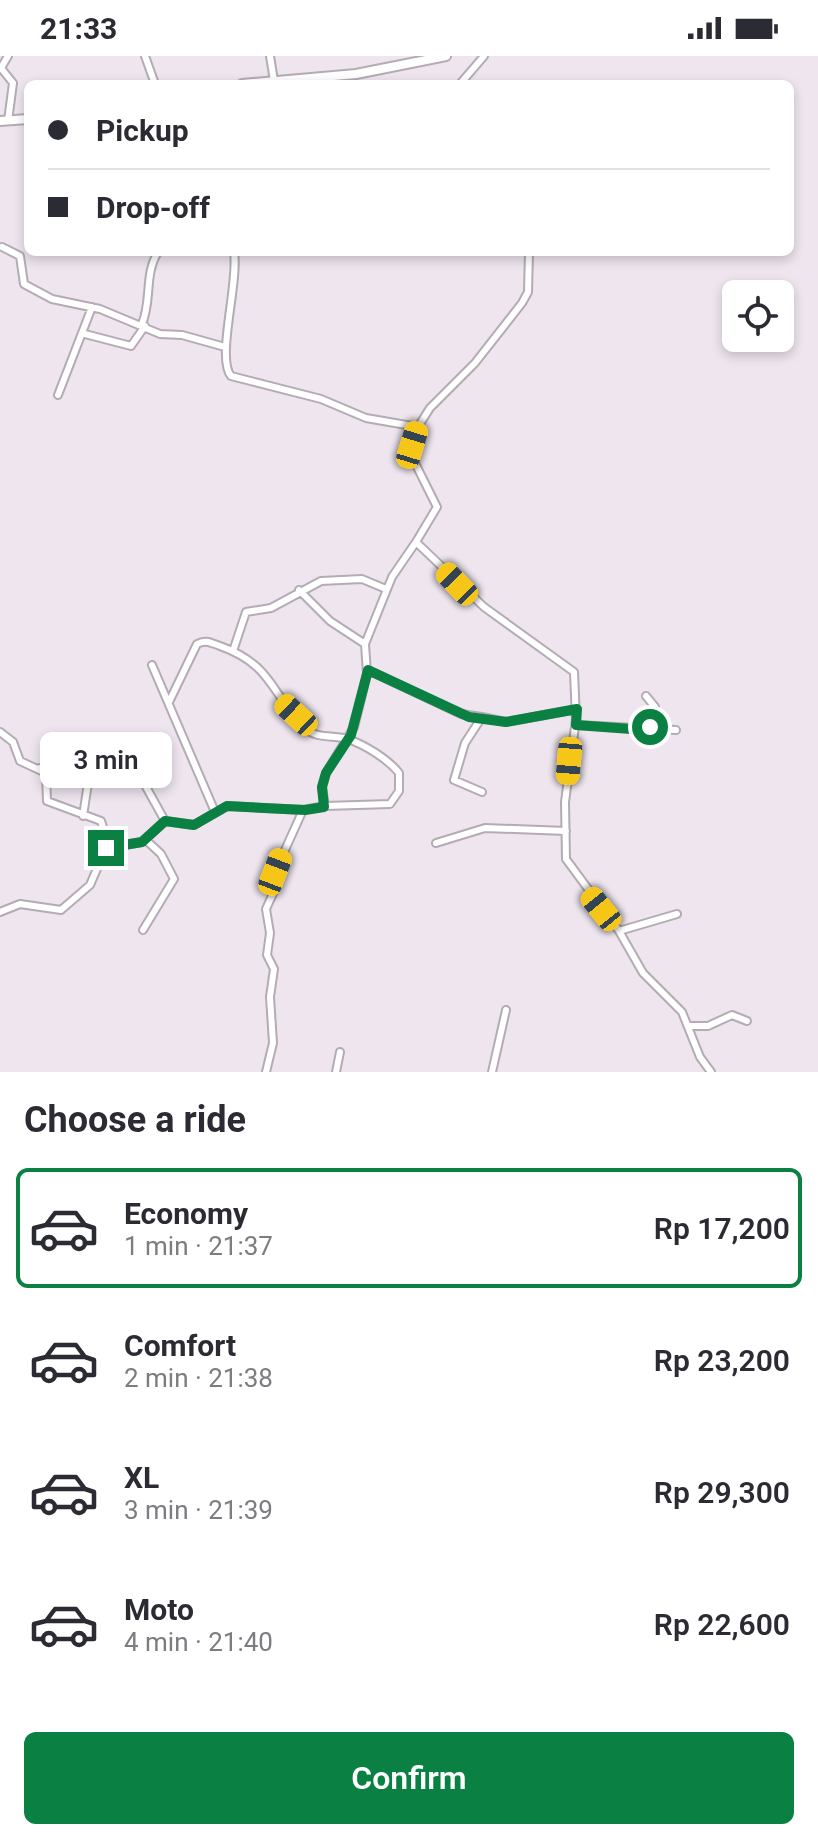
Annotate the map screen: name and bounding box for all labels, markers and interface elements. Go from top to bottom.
text: 21:33 [40,11,117,46]
text: Pickup [96,113,189,148]
text: Drop-off [96,190,210,225]
map controls [722,280,794,352]
button: locate [722,280,794,352]
car [394,419,430,471]
car [432,558,482,610]
car [270,690,322,740]
route start [632,709,668,745]
callout: 3 min [40,732,172,788]
car [555,736,583,786]
text: 3 min [73,745,139,775]
route end [88,830,124,866]
car [255,845,295,899]
car [577,883,625,935]
text: Choose a ride [24,1099,246,1141]
icon: car [28,1192,100,1264]
text: Economy [124,1196,248,1231]
text: Rp 17,200 [654,1211,790,1246]
text: 1 min · 21:37 [124,1231,273,1261]
icon: car [28,1324,100,1396]
text: Comfort [124,1328,236,1363]
text: Rp 23,200 [654,1343,790,1378]
text: 2 min · 21:38 [124,1363,273,1393]
icon: car [28,1456,100,1528]
text: XL [124,1460,159,1495]
text: Rp 29,300 [654,1475,790,1510]
text: 3 min · 21:39 [124,1495,273,1525]
icon: car [28,1588,100,1660]
text: Moto [124,1592,194,1627]
text: Rp 22,600 [654,1607,790,1642]
text: 4 min · 21:40 [124,1627,273,1657]
button: Confirm [24,1732,794,1824]

